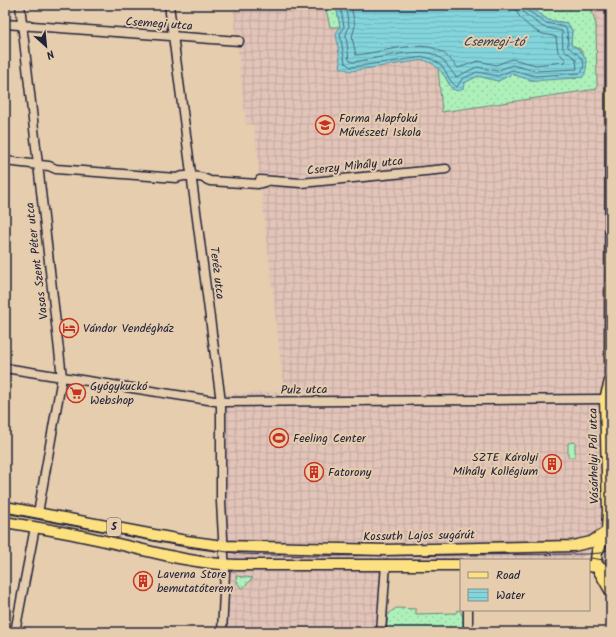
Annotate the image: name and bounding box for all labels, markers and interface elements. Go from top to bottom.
street label: Csemegi utca [125,12,194,36]
north arrow [26,26,66,66]
water label: Csemegi-tó [463,32,528,53]
text: N [43,44,57,64]
place label: Forma Alapfokú Művészeti Iskola [339,109,421,142]
school or university icon: Forma Alapfokú Művészeti Iskola [314,114,336,136]
street label: Cserzy Mihály utca [306,151,404,180]
street label: Vasas Szent Péter utca [20,201,54,321]
street label: Teréz utca [204,246,230,301]
hotel icon: Vándor Vendégház [58,317,80,339]
place label: Vándor Vendégház [83,319,174,338]
place label: Gyógykuckó Webshop [90,377,148,410]
street label: Pulz utca [280,380,328,400]
supermarket icon: Gyógykuckó Webshop [65,382,87,404]
street label: Vásárhelyi Pál utca [584,407,604,504]
sports icon: Feeling Center [268,427,290,449]
place label: Feeling Center [293,429,367,448]
place label: SZTE Károlyi Mihály Kollégium [453,448,539,481]
building icon: SZTE Károlyi Mihály Kollégium [541,453,563,475]
building icon: Fatorony [303,461,325,483]
place label: Fatorony [328,463,372,482]
road number: 5 [107,518,121,536]
street label: Kossuth Lajos sugárút [363,526,475,546]
legend [460,559,590,611]
place label: Laverna Store bemutatóterem [157,565,234,598]
text: Road [496,566,521,585]
building icon: Laverna Store bemutatóterem [132,570,154,592]
text: Water [496,586,526,605]

